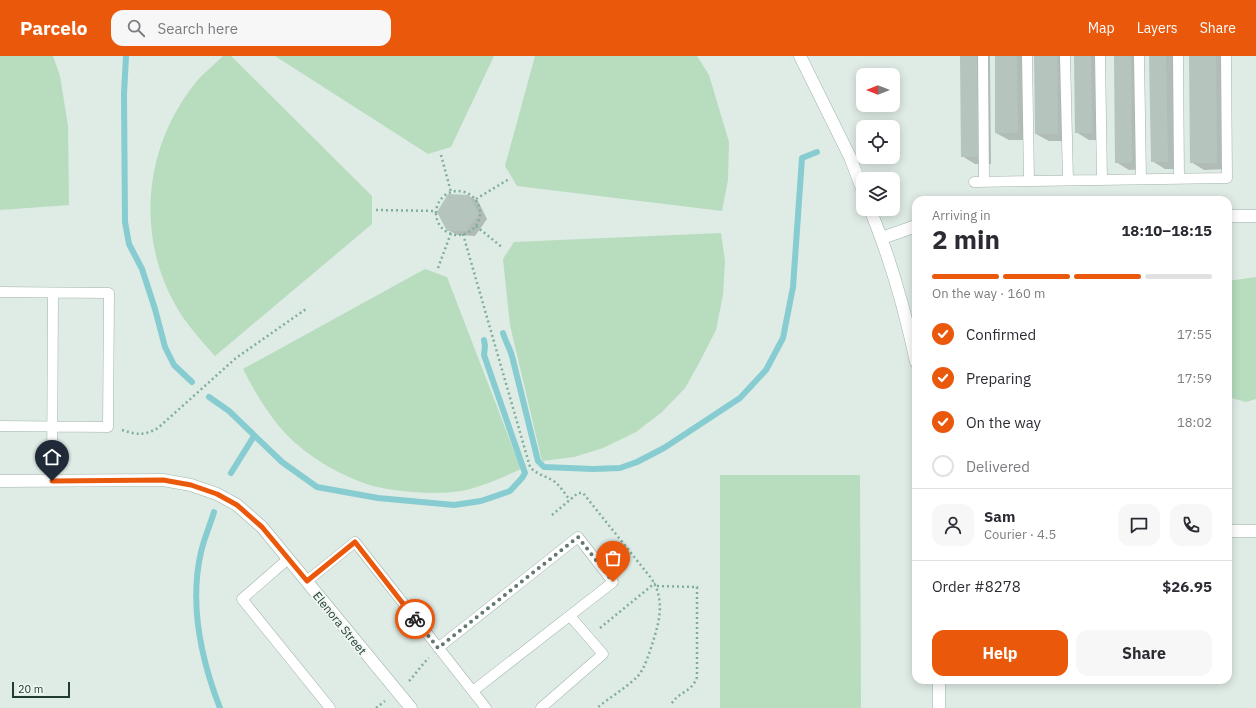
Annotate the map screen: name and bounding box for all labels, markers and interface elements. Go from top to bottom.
search box [111,10,391,46]
text: Parcelo [20,16,87,40]
icon: search [125,17,147,39]
text: Search here [157,19,238,38]
text: Map [1088,19,1115,37]
text: Layers [1137,19,1178,37]
text: Share [1200,19,1236,37]
north arrow [856,68,900,112]
map controls [856,68,900,216]
button: locate [856,120,900,164]
button: layers [856,172,900,216]
text: Arriving in [932,207,991,224]
text: 18:10–18:15 [1121,221,1212,240]
text: 2 min [932,222,1000,256]
text: On the way · 160 m [932,285,1045,302]
icon: check [932,323,954,345]
text: Confirmed [966,325,1036,344]
text: 17:55 [1177,326,1212,343]
icon: check [932,367,954,389]
text: Preparing [966,369,1031,388]
text: 17:59 [1177,370,1212,387]
icon: check [932,411,954,433]
text: On the way [966,413,1041,432]
text: 18:02 [1177,414,1212,431]
pin [35,440,69,481]
icon: home [41,446,63,468]
text: Delivered [966,457,1030,476]
button: person [932,504,974,546]
button: chat [1118,504,1160,546]
button: phone [1170,504,1212,546]
text: Sam [984,507,1015,526]
text: Courier · 4.5 [984,526,1056,543]
pin [596,541,630,582]
icon: bag [602,547,624,569]
text: Order #8278 [932,577,1021,596]
text: $26.95 [1162,577,1212,596]
street label: Elenora Street [310,588,370,658]
courier [395,599,435,639]
icon: bike [404,608,426,630]
button: Help [932,630,1068,676]
button: Share [1076,630,1212,676]
scale bar [12,680,70,699]
text: 20 m [18,682,43,696]

